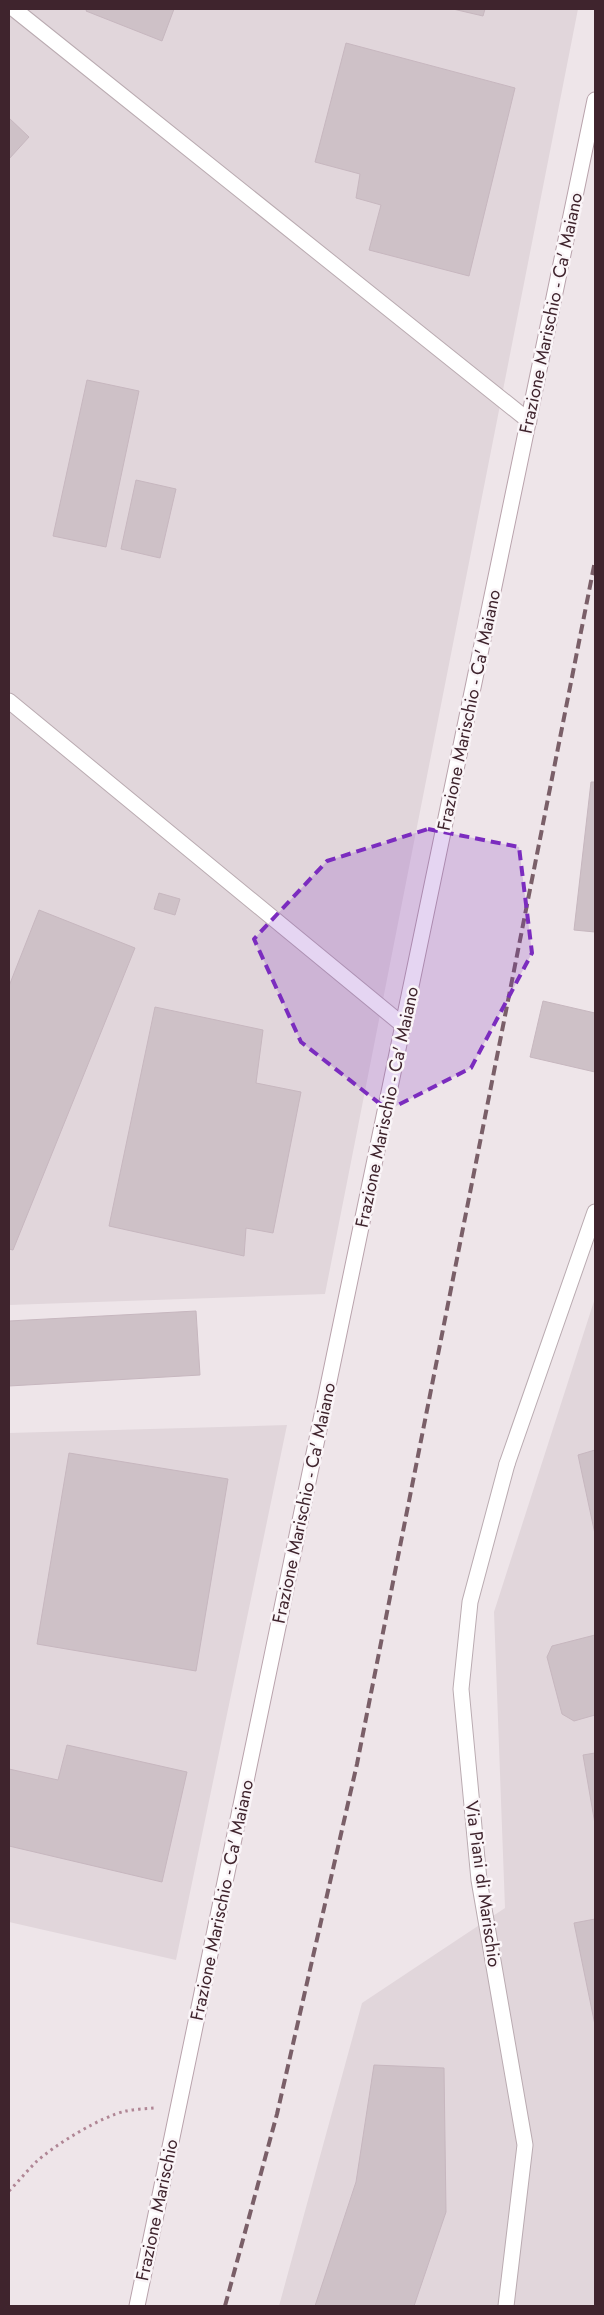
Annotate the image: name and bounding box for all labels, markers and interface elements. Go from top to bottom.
street label: Frazione Marischio - Ca' Maiano [513,190,589,436]
street label: Frazione Marischio - Ca' Maiano [431,587,507,833]
street label: Frazione Marischio - Ca' Maiano [349,984,425,1230]
street label: Frazione Marischio - Ca' Maiano [266,1380,342,1626]
street label: Frazione Marischio - Ca' Maiano [184,1777,260,2023]
street label: Via Piani di Marischio [458,1799,508,1969]
street label: Frazione Marischio [129,2137,185,2283]

